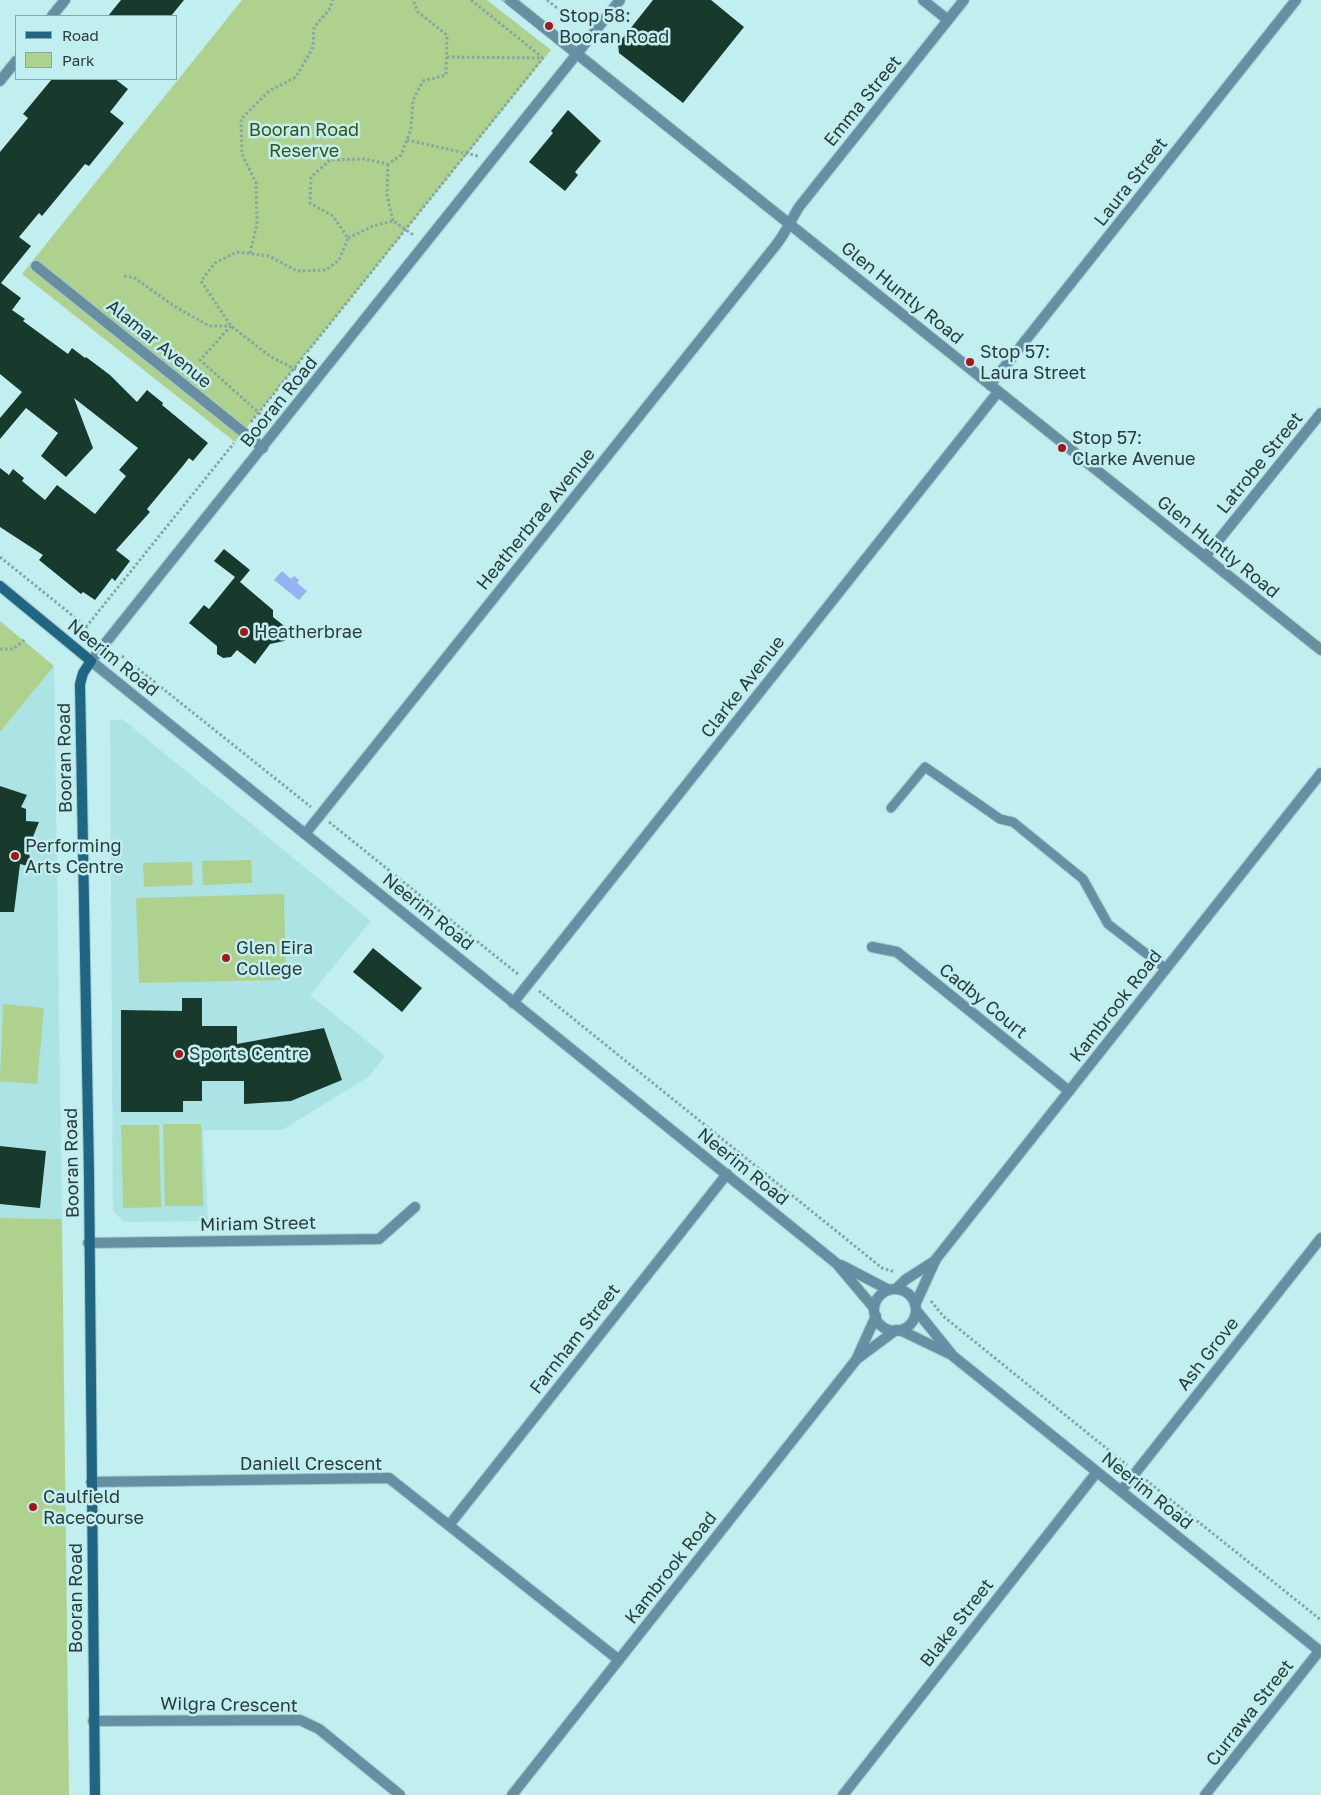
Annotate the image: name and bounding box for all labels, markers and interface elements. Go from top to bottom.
place label: Stop 58: Booran Road [559,5,669,48]
legend [15,15,178,80]
marker: Stop 58: Booran Road [543,20,555,32]
text: Road [62,26,99,44]
text: Park [62,51,94,69]
street label: Emma Street [820,51,906,151]
park label: Booran Road Reserve [249,119,359,162]
street label: Laura Street [1090,133,1172,231]
street label: Glen Huntly Road [837,237,967,349]
street label: Alamar Avenue [102,295,216,393]
place label: Stop 57: Laura Street [980,341,1086,384]
street label: Booran Road [236,352,322,452]
marker: Stop 57: Laura Street [964,356,976,368]
street label: Latrobe Street [1212,408,1308,518]
place label: Stop 57: Clarke Avenue [1072,427,1195,469]
marker: Stop 57: Clarke Avenue [1056,442,1068,454]
street label: Heatherbrae Avenue [472,444,600,594]
street label: Glen Huntly Road [1153,491,1283,603]
street label: Neerim Road [63,615,163,701]
place label: Heatherbrae [254,621,362,643]
marker: Heatherbrae [238,626,250,638]
street label: Clarke Avenue [696,632,790,742]
street label: Booran Road [53,703,77,813]
place label: Performing Arts Centre [25,835,124,878]
marker: Performing Arts Centre [9,850,21,862]
street label: Neerim Road [378,869,478,955]
place label: Glen Eira College [236,937,313,980]
street label: Kambrook Road [1065,946,1167,1066]
marker: Glen Eira College [220,952,232,964]
street label: Cadby Court [935,959,1031,1043]
place label: Sports Centre [189,1043,309,1065]
marker: Sports Centre [173,1048,185,1060]
street label: Booran Road [60,1108,84,1218]
street label: Neerim Road [693,1124,793,1210]
street label: Miriam Street [200,1212,316,1236]
street label: Farnham Street [525,1280,625,1398]
street label: Ash Grove [1173,1313,1243,1395]
street label: Neerim Road [1097,1448,1197,1534]
street label: Daniell Crescent [240,1453,382,1475]
place label: Caulfield Racecourse [43,1486,144,1528]
marker: Caulfield Racecourse [27,1501,39,1513]
street label: Kambrook Road [620,1508,722,1628]
street label: Booran Road [65,1543,87,1653]
street label: Blake Street [916,1575,998,1671]
street label: Currawa Street [1202,1655,1298,1771]
street label: Wilgra Crescent [160,1693,298,1717]

